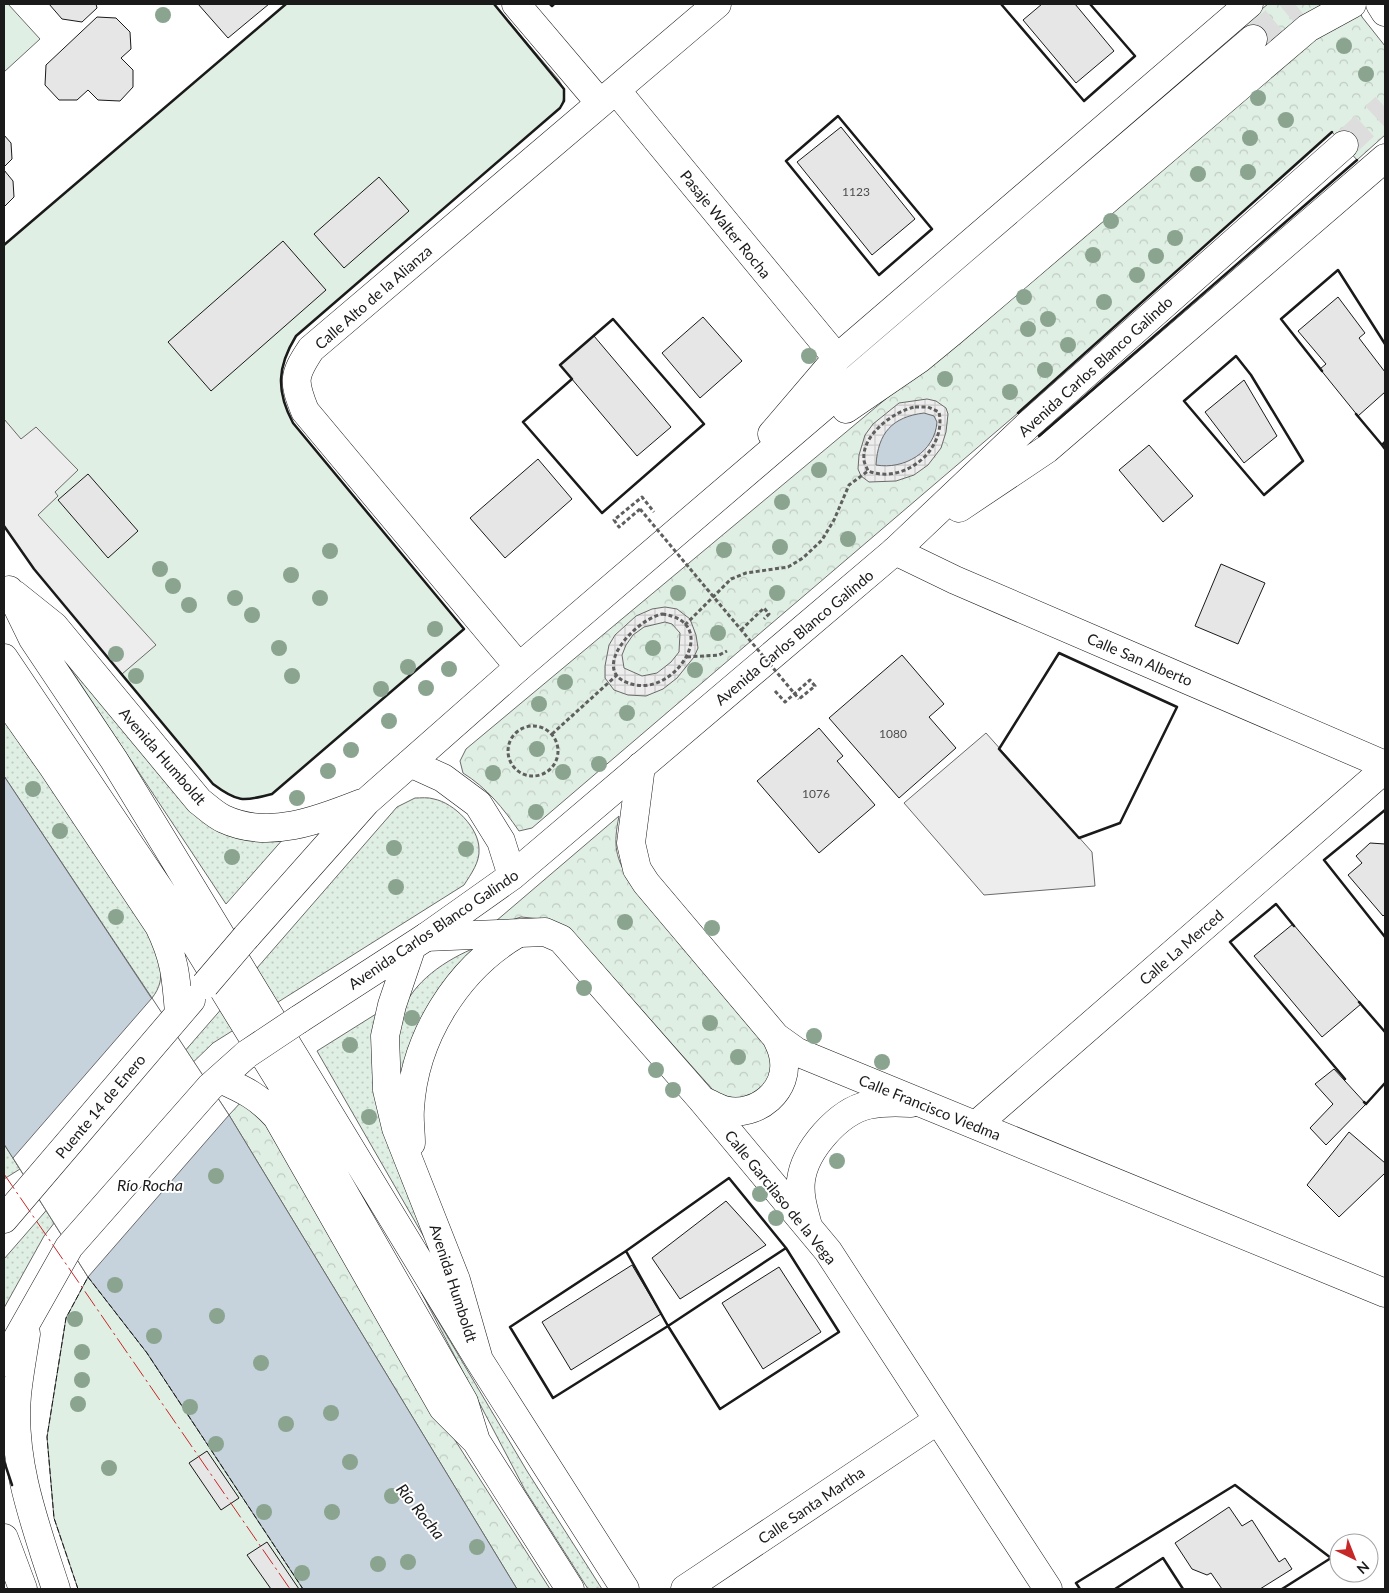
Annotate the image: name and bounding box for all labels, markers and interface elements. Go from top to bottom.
street label: Pasaje Walter Rocha [677,166,775,282]
house number: 1123 [842,184,870,199]
street label: Calle Alto de la Alianza [311,241,435,353]
street label: Avenida Carlos Blanco Galindo [1014,292,1176,440]
street label: Avenida Carlos Blanco Galindo [711,565,877,709]
street label: Calle San Alberto [1085,629,1195,689]
street label: Avenida Humboldt [116,704,211,809]
house number: 1080 [879,726,907,741]
house number: 1076 [802,786,830,801]
street label: Avenida Carlos Blanco Galindo [345,865,521,993]
street label: Calle La Merced [1135,906,1227,988]
street label: Puente 14 de Enero [51,1050,149,1162]
street label: Calle Francisco Viedma [856,1070,1004,1144]
street label: Calle Garcilaso de la Vega [721,1126,841,1268]
water label: Río Rocha [117,1175,183,1194]
street label: Avenida Humboldt [426,1222,482,1345]
street label: Calle Santa Martha [754,1463,868,1547]
water label: Río Rocha [393,1479,449,1543]
north arrow [1329,1533,1379,1583]
text: N [1353,1558,1373,1578]

